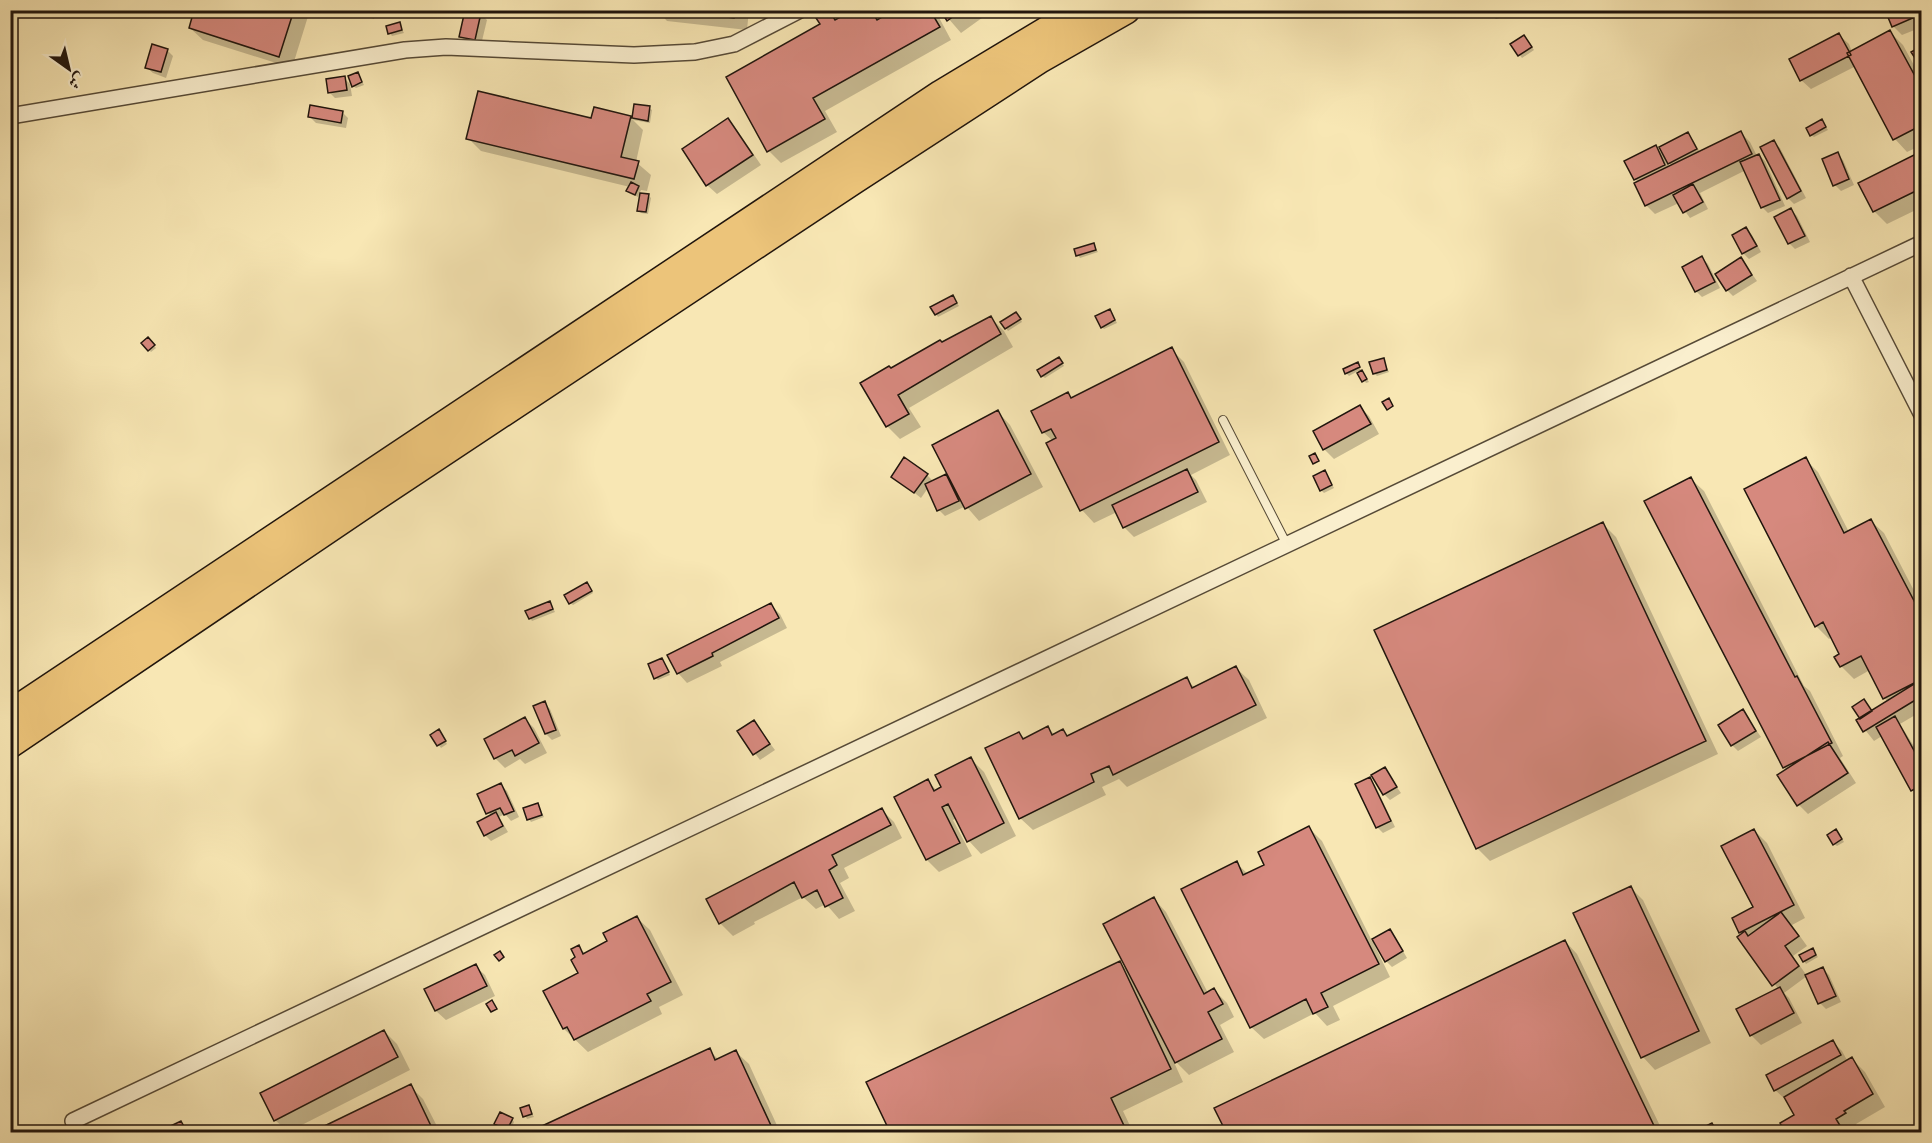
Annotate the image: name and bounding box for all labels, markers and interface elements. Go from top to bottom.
north arrow [39,39,99,99]
text: ش [65,69,87,91]

